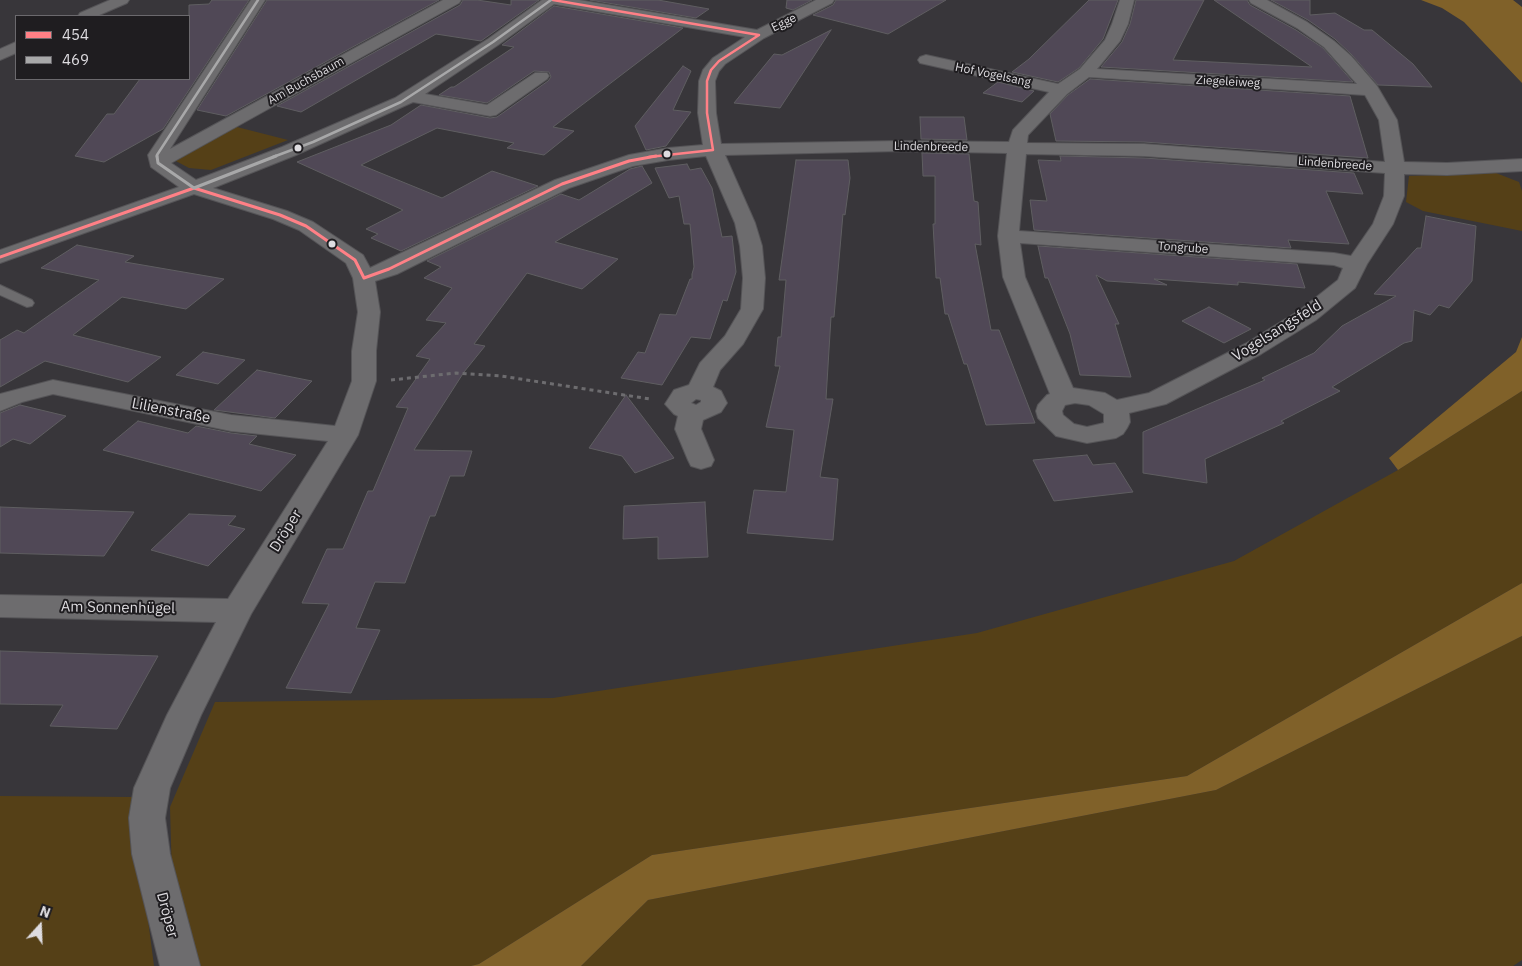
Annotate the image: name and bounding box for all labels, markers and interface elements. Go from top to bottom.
street label: Egge [769,11,799,35]
legend [15,15,190,80]
text: 454 [62,25,89,44]
text: 469 [62,50,89,69]
street label: Am Buchsbaum [265,54,347,108]
street label: Hof Vogelsang [954,60,1032,90]
street label: Ziegeleiweg [1196,73,1260,91]
street label: Lindenbreede [894,139,968,155]
unlabelled marker [293,143,303,153]
unlabelled marker [662,149,672,159]
street label: Lindenbreede [1297,154,1373,174]
unlabelled marker [327,239,337,249]
street label: Tongrube [1157,239,1209,257]
street label: Vogelsangsfeld [1229,296,1325,366]
street label: Lilienstraße [130,395,212,427]
street label: Dröper [266,507,306,555]
street label: Am Sonnenhügel [61,598,175,618]
street label: Dröper [152,890,182,940]
north arrow [15,901,65,951]
text: N [37,902,53,922]

